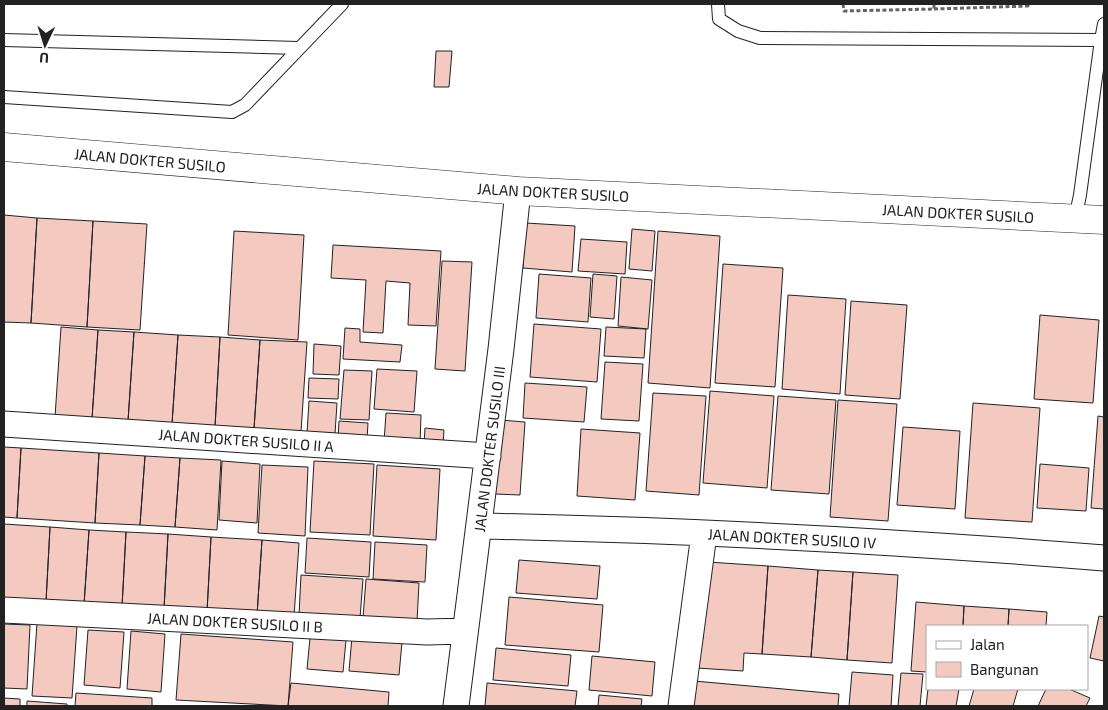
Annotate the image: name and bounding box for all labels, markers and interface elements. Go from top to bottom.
north arrow [20,20,70,70]
text: U [39,50,49,67]
street label: JALAN DOKTER SUSILO [73,144,227,176]
street label: JALAN DOKTER SUSILO [477,179,629,205]
street label: JALAN DOKTER SUSILO [882,200,1034,226]
street label: JALAN DOKTER SUSILO III [470,365,508,533]
street label: JALAN DOKTER SUSILO II A [158,425,335,455]
street label: JALAN DOKTER SUSILO IV [707,525,877,551]
street label: JALAN DOKTER SUSILO II B [147,608,323,636]
legend [926,625,1088,690]
text: Jalan [970,635,1005,653]
text: Bangunan [970,660,1039,678]

